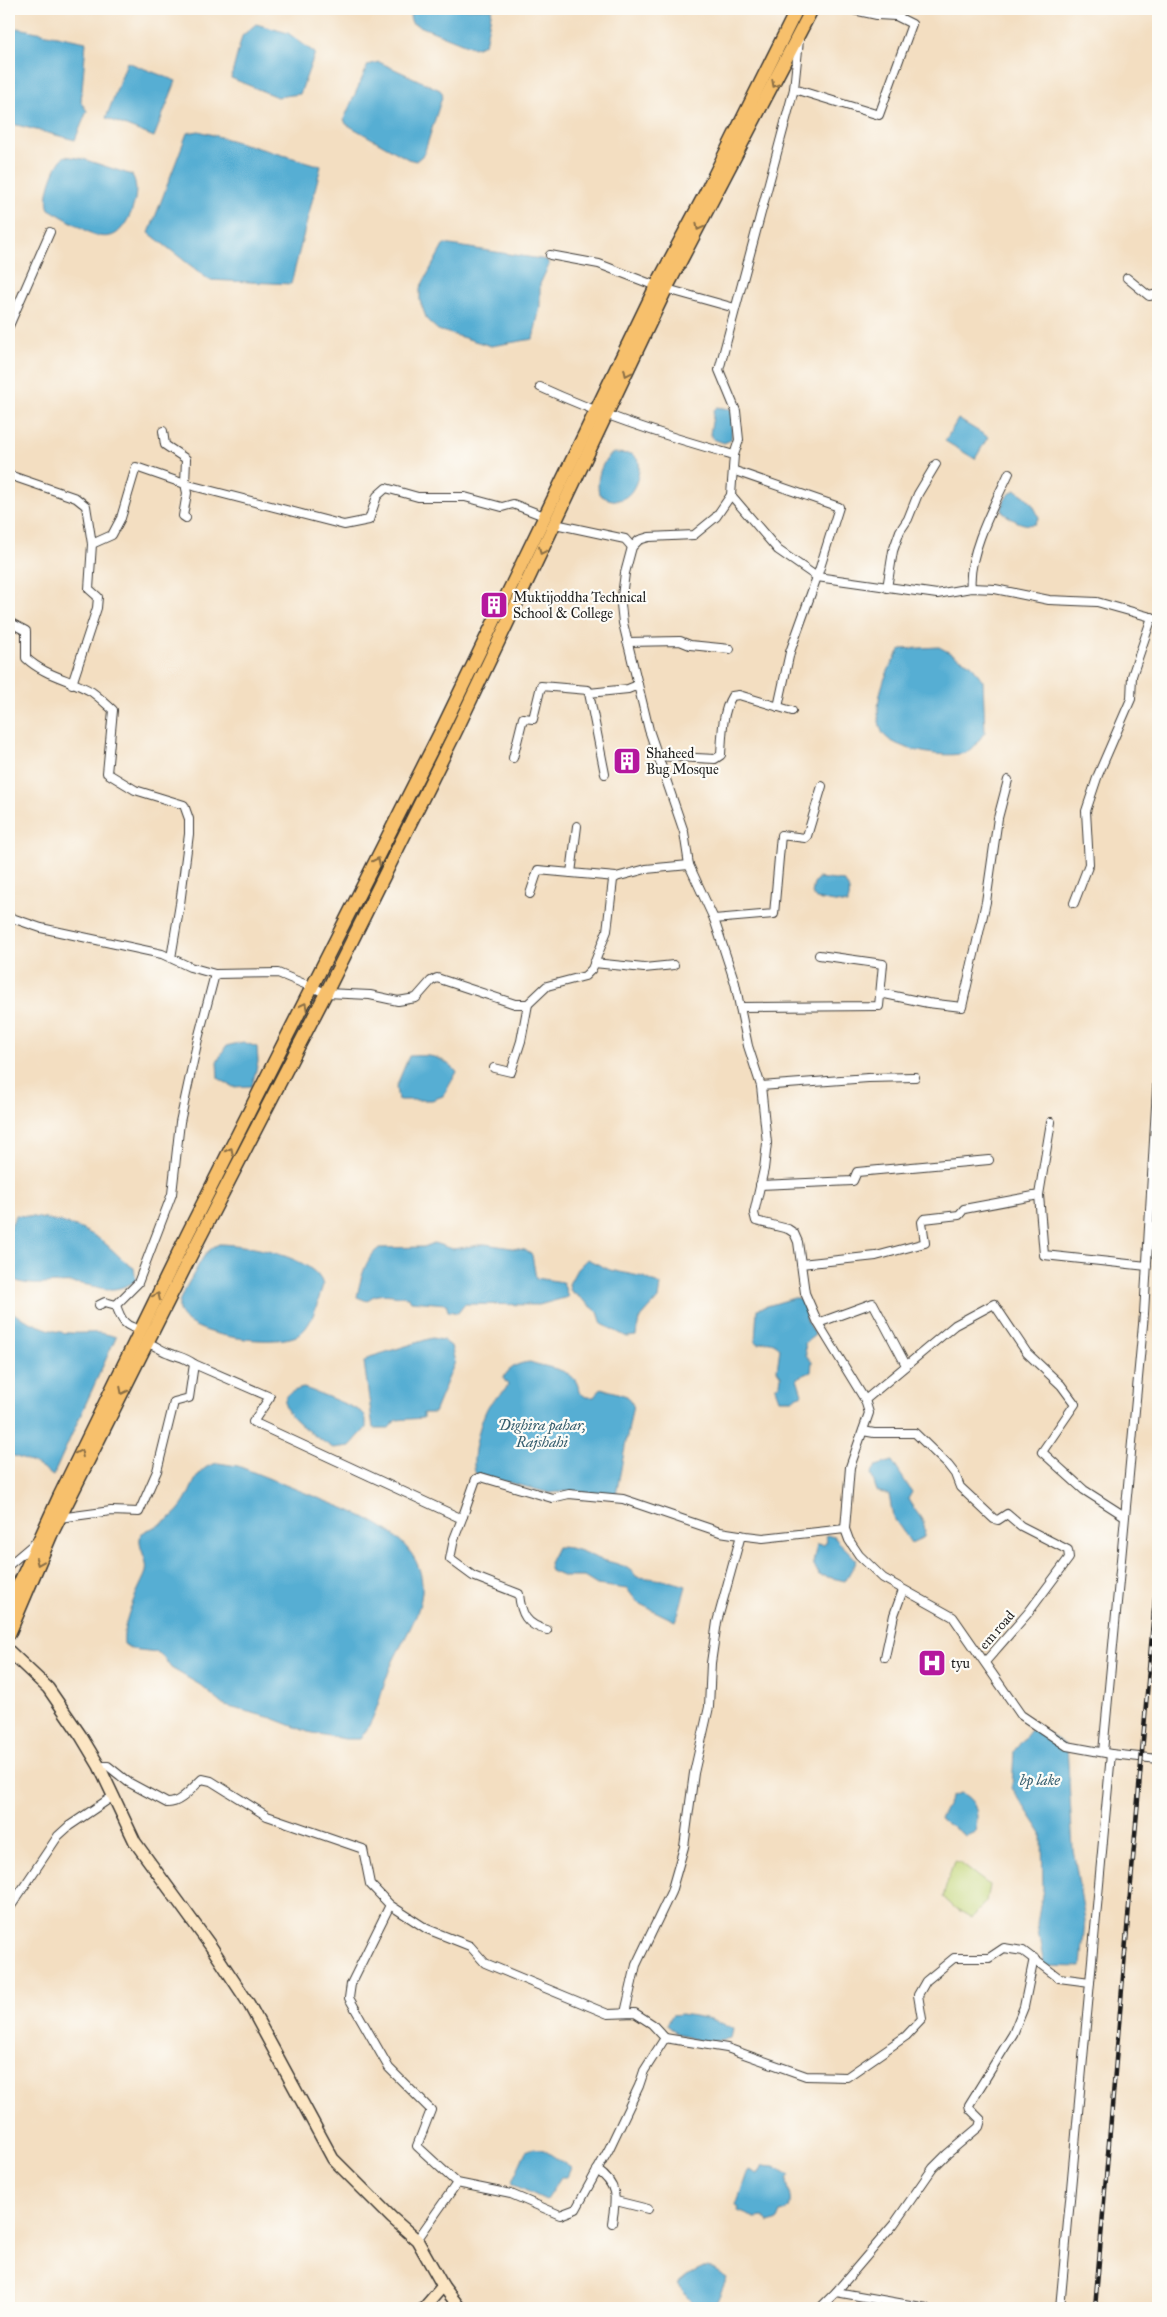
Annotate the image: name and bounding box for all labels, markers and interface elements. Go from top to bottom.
one-way arrow [771,78,781,87]
one-way arrow [695,222,705,231]
one-way arrow [622,368,633,377]
one-way arrow [538,546,548,555]
place label: Muktijoddha Technical School & College [513,589,647,622]
building icon: Muktijoddha Technical School & College [479,590,509,620]
place label: Shaheed Bug Mosque [646,745,719,779]
building icon: Shaheed Bug Mosque [612,746,642,776]
one-way arrow [371,857,381,866]
one-way arrow [298,1003,308,1012]
one-way arrow [224,1147,234,1156]
one-way arrow [151,1293,161,1302]
one-way arrow [119,1386,129,1395]
water label: Dighira pahar, Rajshahi [498,1416,586,1451]
one-way arrow [74,1449,84,1458]
one-way arrow [35,1557,46,1566]
street label: em road [976,1607,1018,1653]
hospital icon: tyu [917,1648,947,1678]
place label: tyu [951,1655,971,1672]
water label: bp lake [1019,1771,1060,1790]

